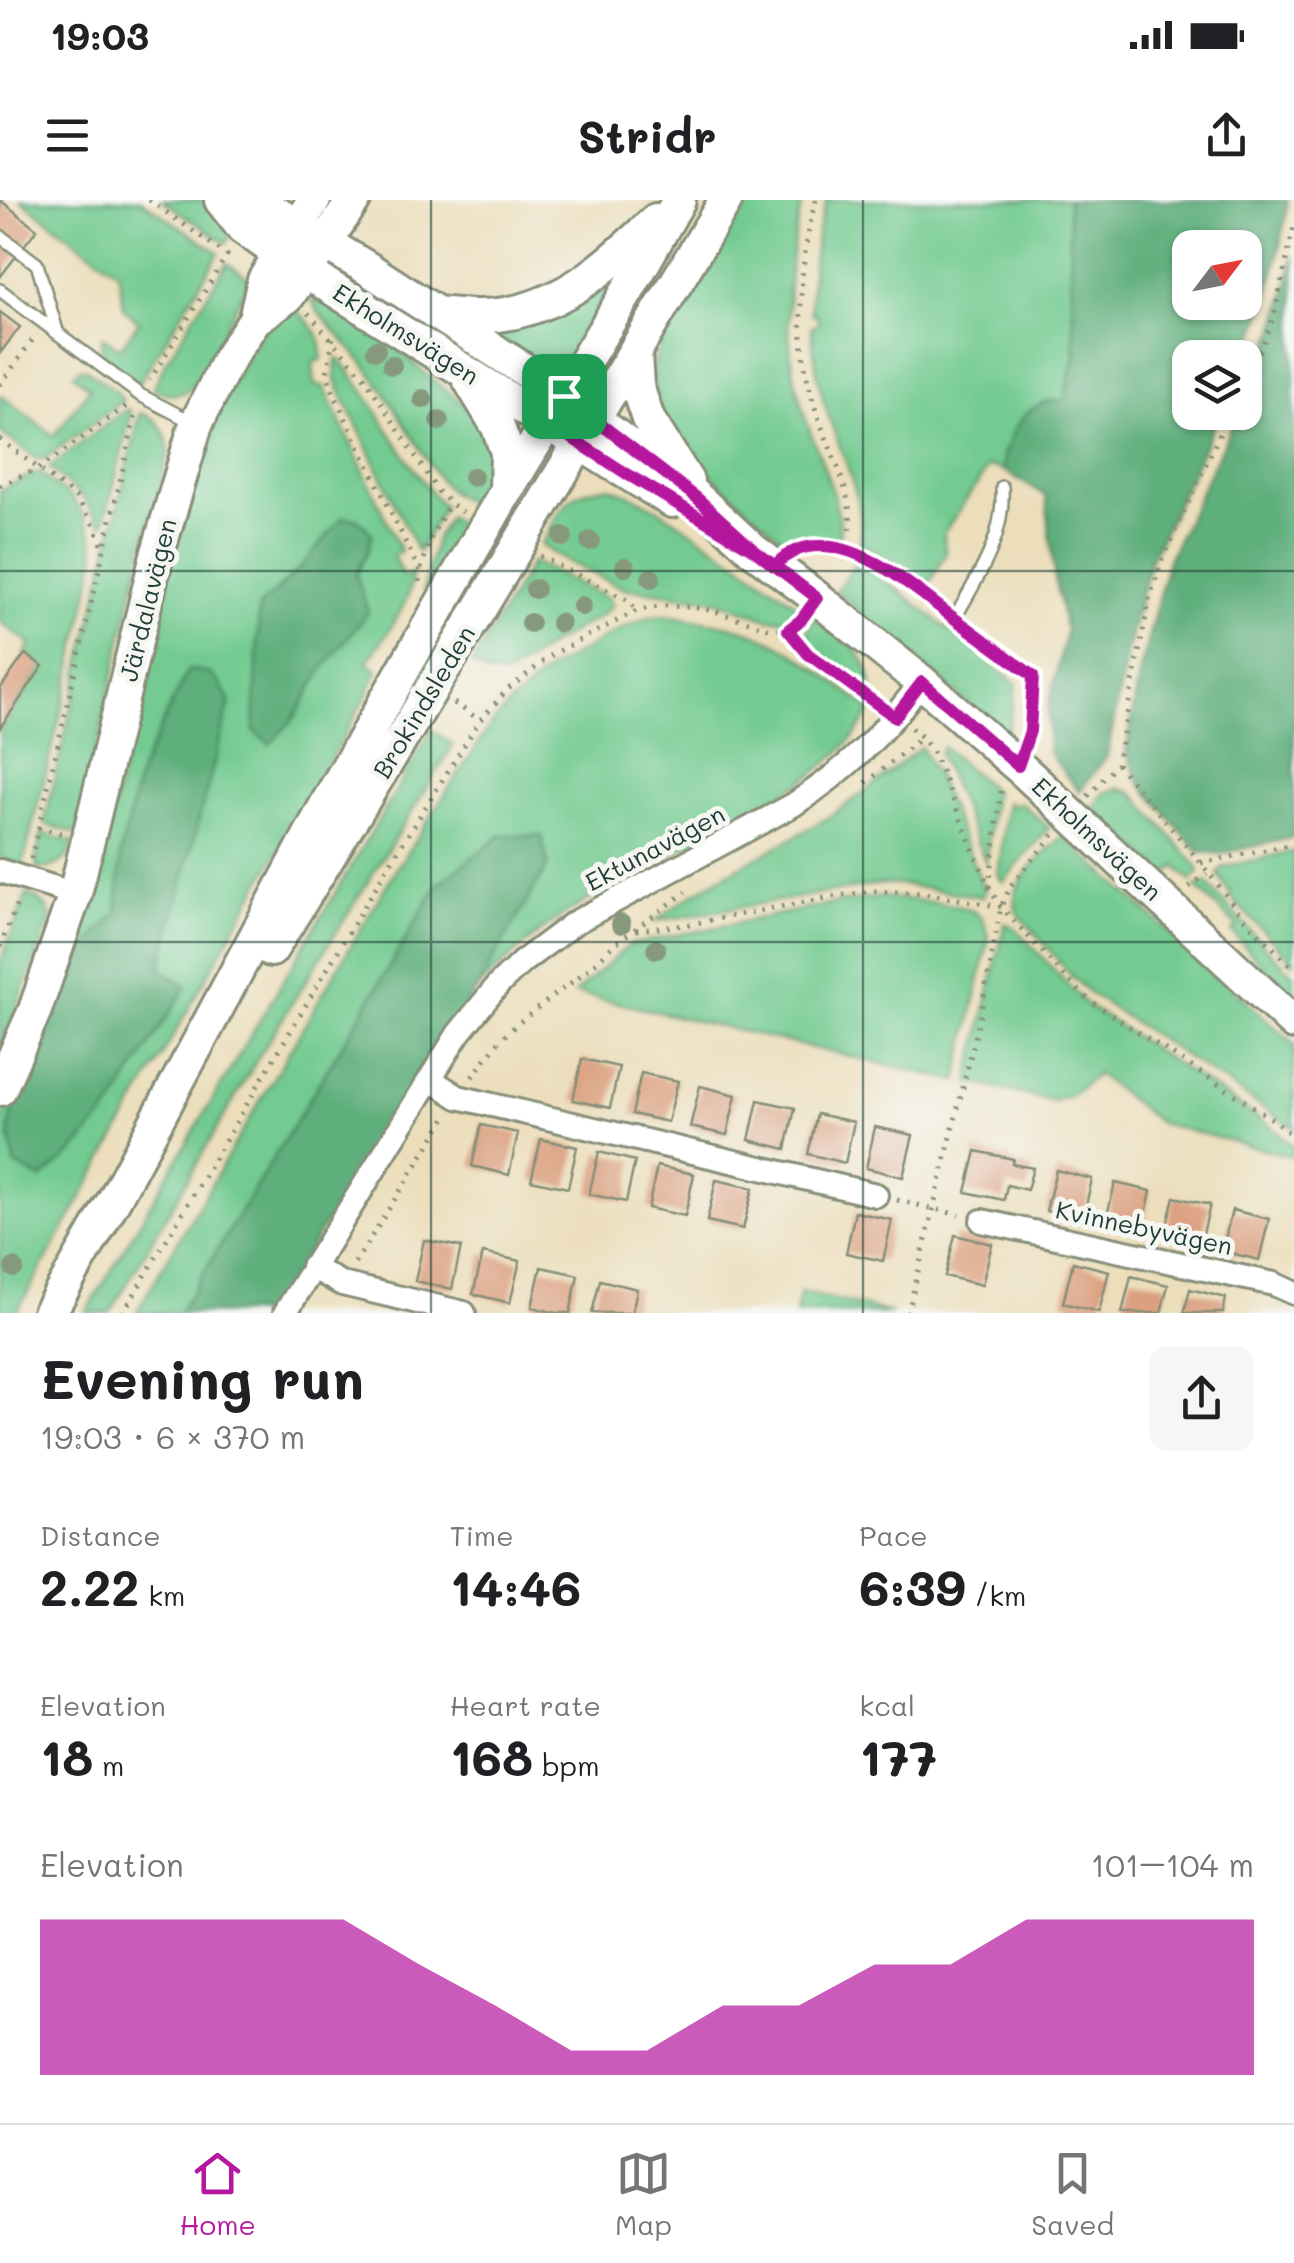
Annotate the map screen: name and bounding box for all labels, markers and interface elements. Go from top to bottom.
text: 19:03 [50,10,149,60]
text: Stridr [578,106,716,164]
icon: menu [40,108,95,163]
icon: share [1199,108,1254,163]
north arrow [1172,230,1262,320]
map controls [1172,230,1262,430]
street label: Ekholmsvägen [327,275,486,391]
button: layers [1172,340,1262,430]
pin [522,354,607,439]
icon: arrive [537,369,592,424]
street label: Järdalavägen [111,515,183,685]
street label: Brokindsleden [365,619,481,784]
street label: Ekholmsvägen [1026,770,1169,907]
street label: Ektunavägen [579,797,730,897]
street label: Kvinnebyvägen [1053,1193,1235,1262]
text: Evening run [40,1341,364,1413]
button: share [1149,1346,1254,1451]
text: 19:03 · 6 × 370 m [40,1415,305,1457]
text: Distance [40,1517,161,1553]
text: Time [450,1517,513,1553]
text: Pace [859,1517,928,1553]
text: 2.22 [40,1553,139,1619]
text: 14:46 [450,1553,581,1619]
text: 6:39 [859,1553,965,1619]
text: km [139,1577,185,1613]
text: /km [965,1577,1026,1613]
text: Elevation [40,1687,166,1723]
text: Heart rate [450,1687,601,1723]
text: kcal [859,1687,915,1723]
text: 18 [40,1723,93,1789]
text: 168 [450,1723,533,1789]
text: 177 [859,1723,937,1789]
text: m [93,1747,124,1783]
text: bpm [533,1747,599,1783]
text: Elevation [40,1843,184,1885]
text: 101–104 m [1091,1843,1254,1885]
tab: Home [180,2146,256,2242]
tab: Map [615,2146,672,2242]
tab: Saved [1031,2146,1114,2242]

